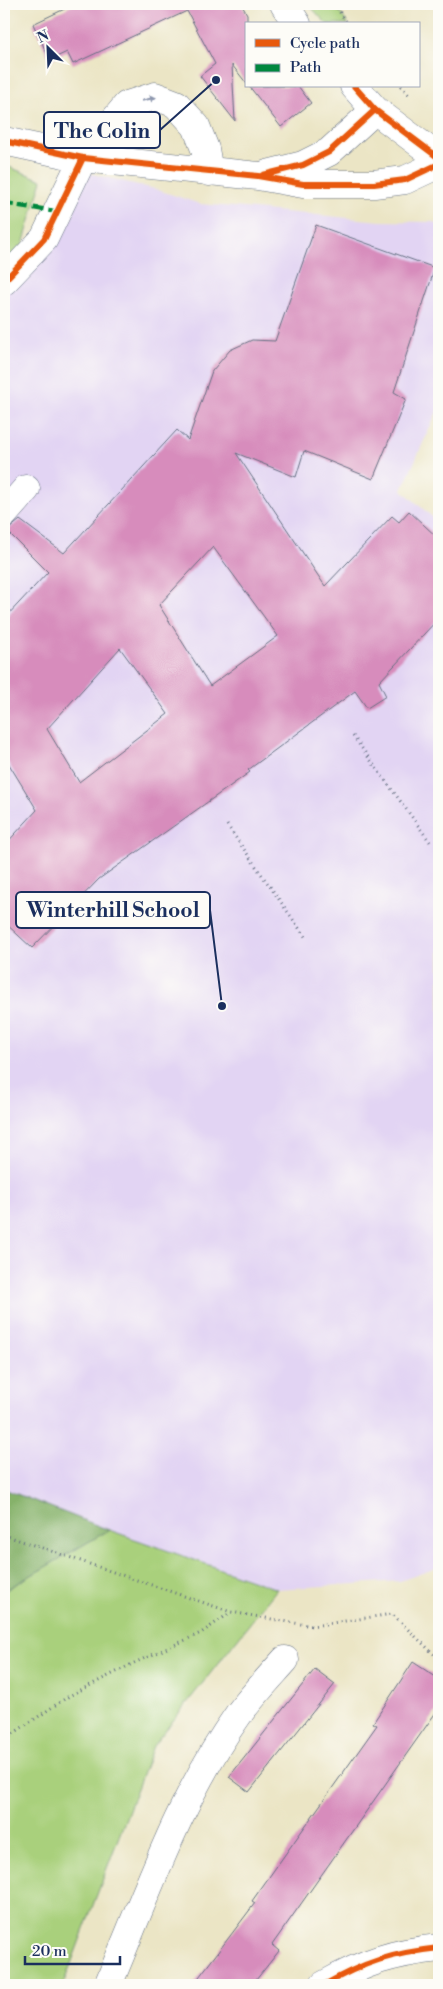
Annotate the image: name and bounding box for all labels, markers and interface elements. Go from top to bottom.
north arrow [22,22,72,72]
legend [245,22,420,88]
text: N [34,27,52,48]
text: Cycle path [290,34,360,53]
text: Path [290,58,322,77]
one-way arrow [141,95,156,103]
callout: The Colin [44,112,160,148]
text: The Colin [54,119,150,145]
callout: Winterhill School [16,892,210,928]
text: Winterhill School [25,898,200,924]
scale bar [25,1934,120,1966]
text: 20 m [32,1942,67,1961]

